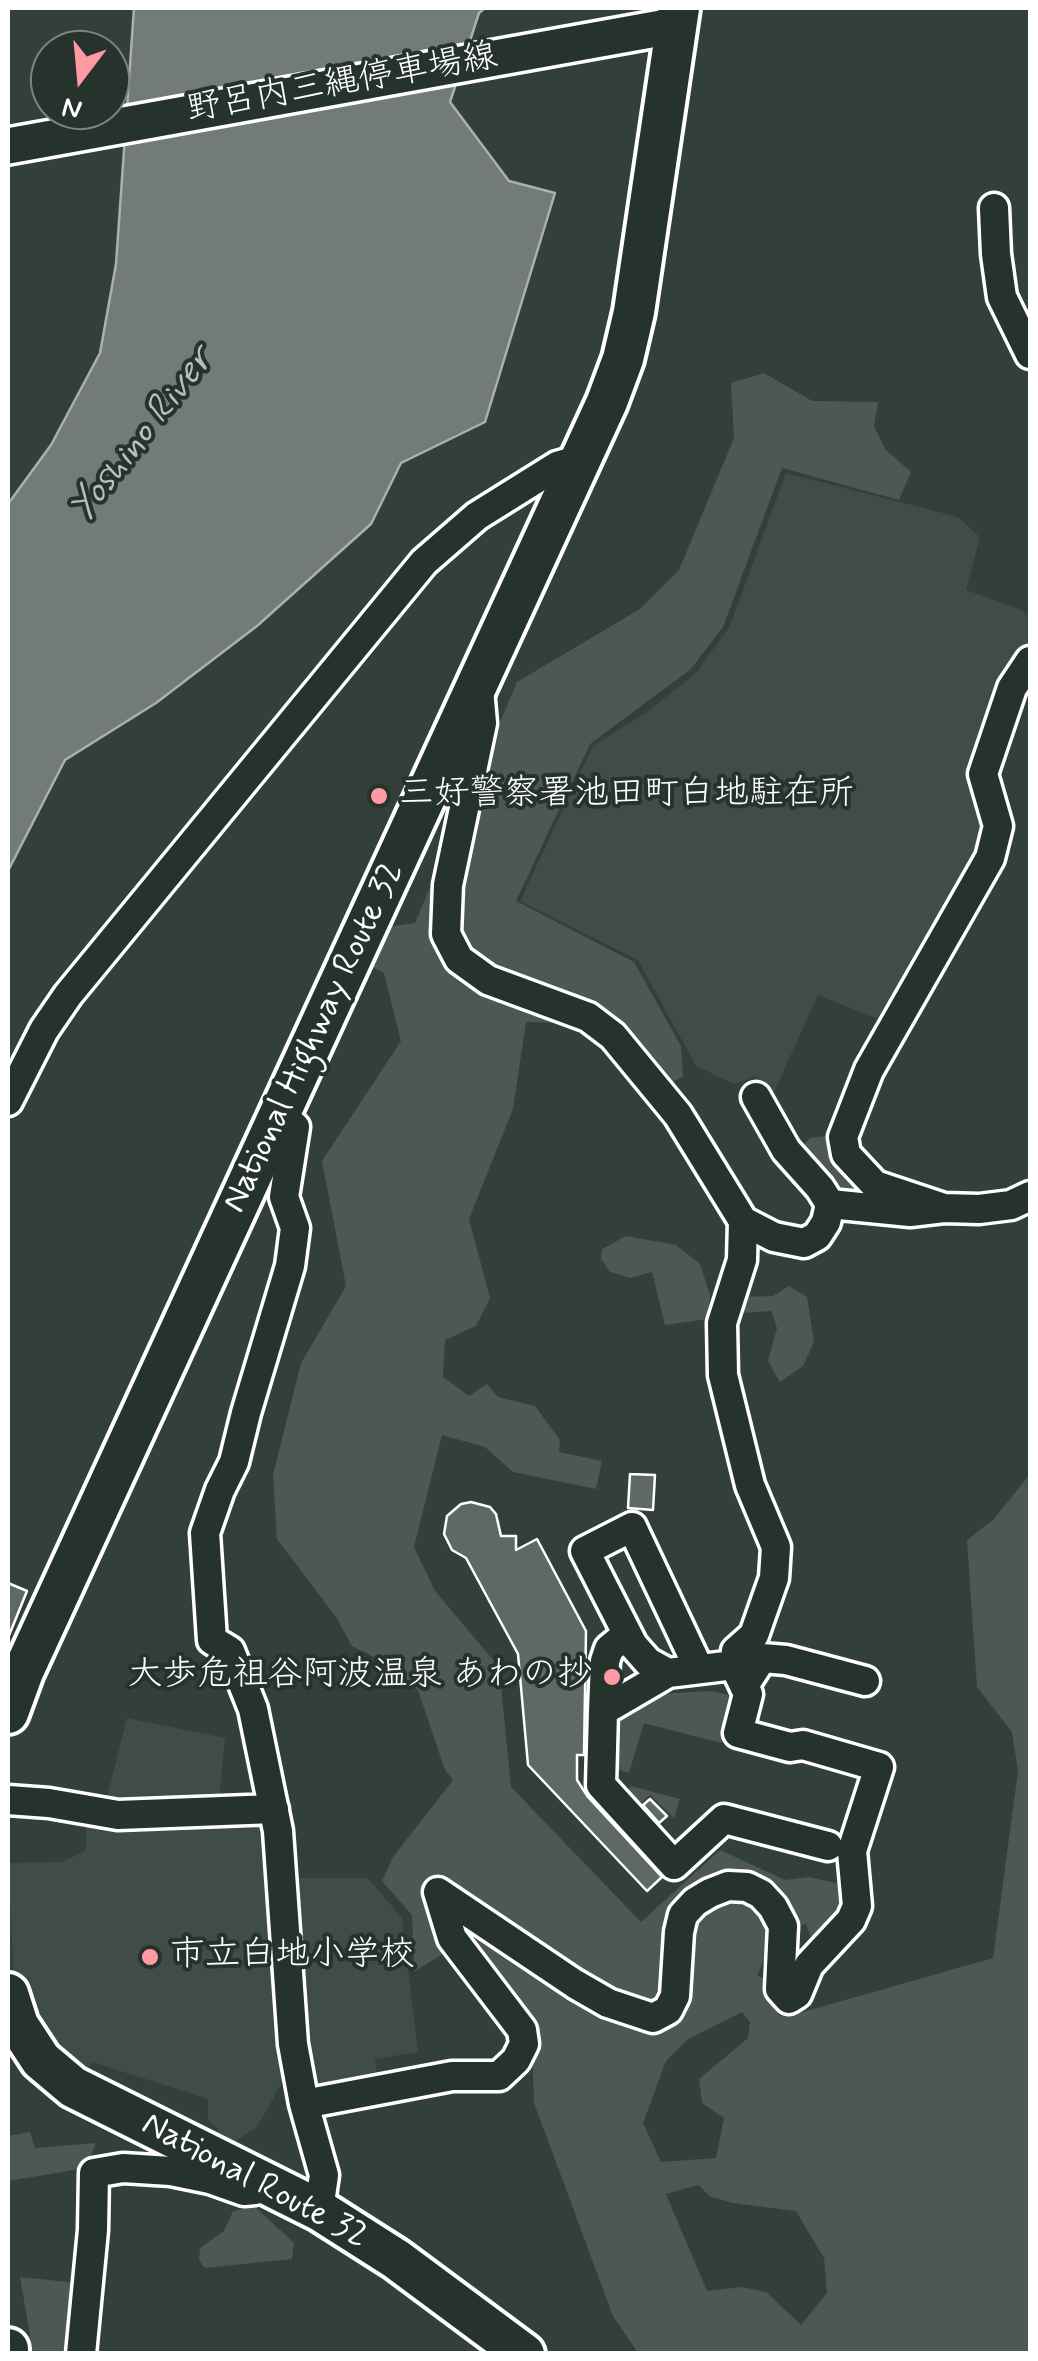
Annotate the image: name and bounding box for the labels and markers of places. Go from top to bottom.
place label: 三好警察署池田町白地駐在所 [399,775,854,817]
marker: 三好警察署池田町白地駐在所 [368,785,390,807]
place label: 大歩危祖谷阿波温泉 あわの抄 [128,1656,592,1698]
marker: 大歩危祖谷阿波温泉 あわの抄 [601,1666,623,1688]
place label: 市立白地小学校 [170,1936,415,1978]
marker: 市立白地小学校 [139,1946,161,1968]

